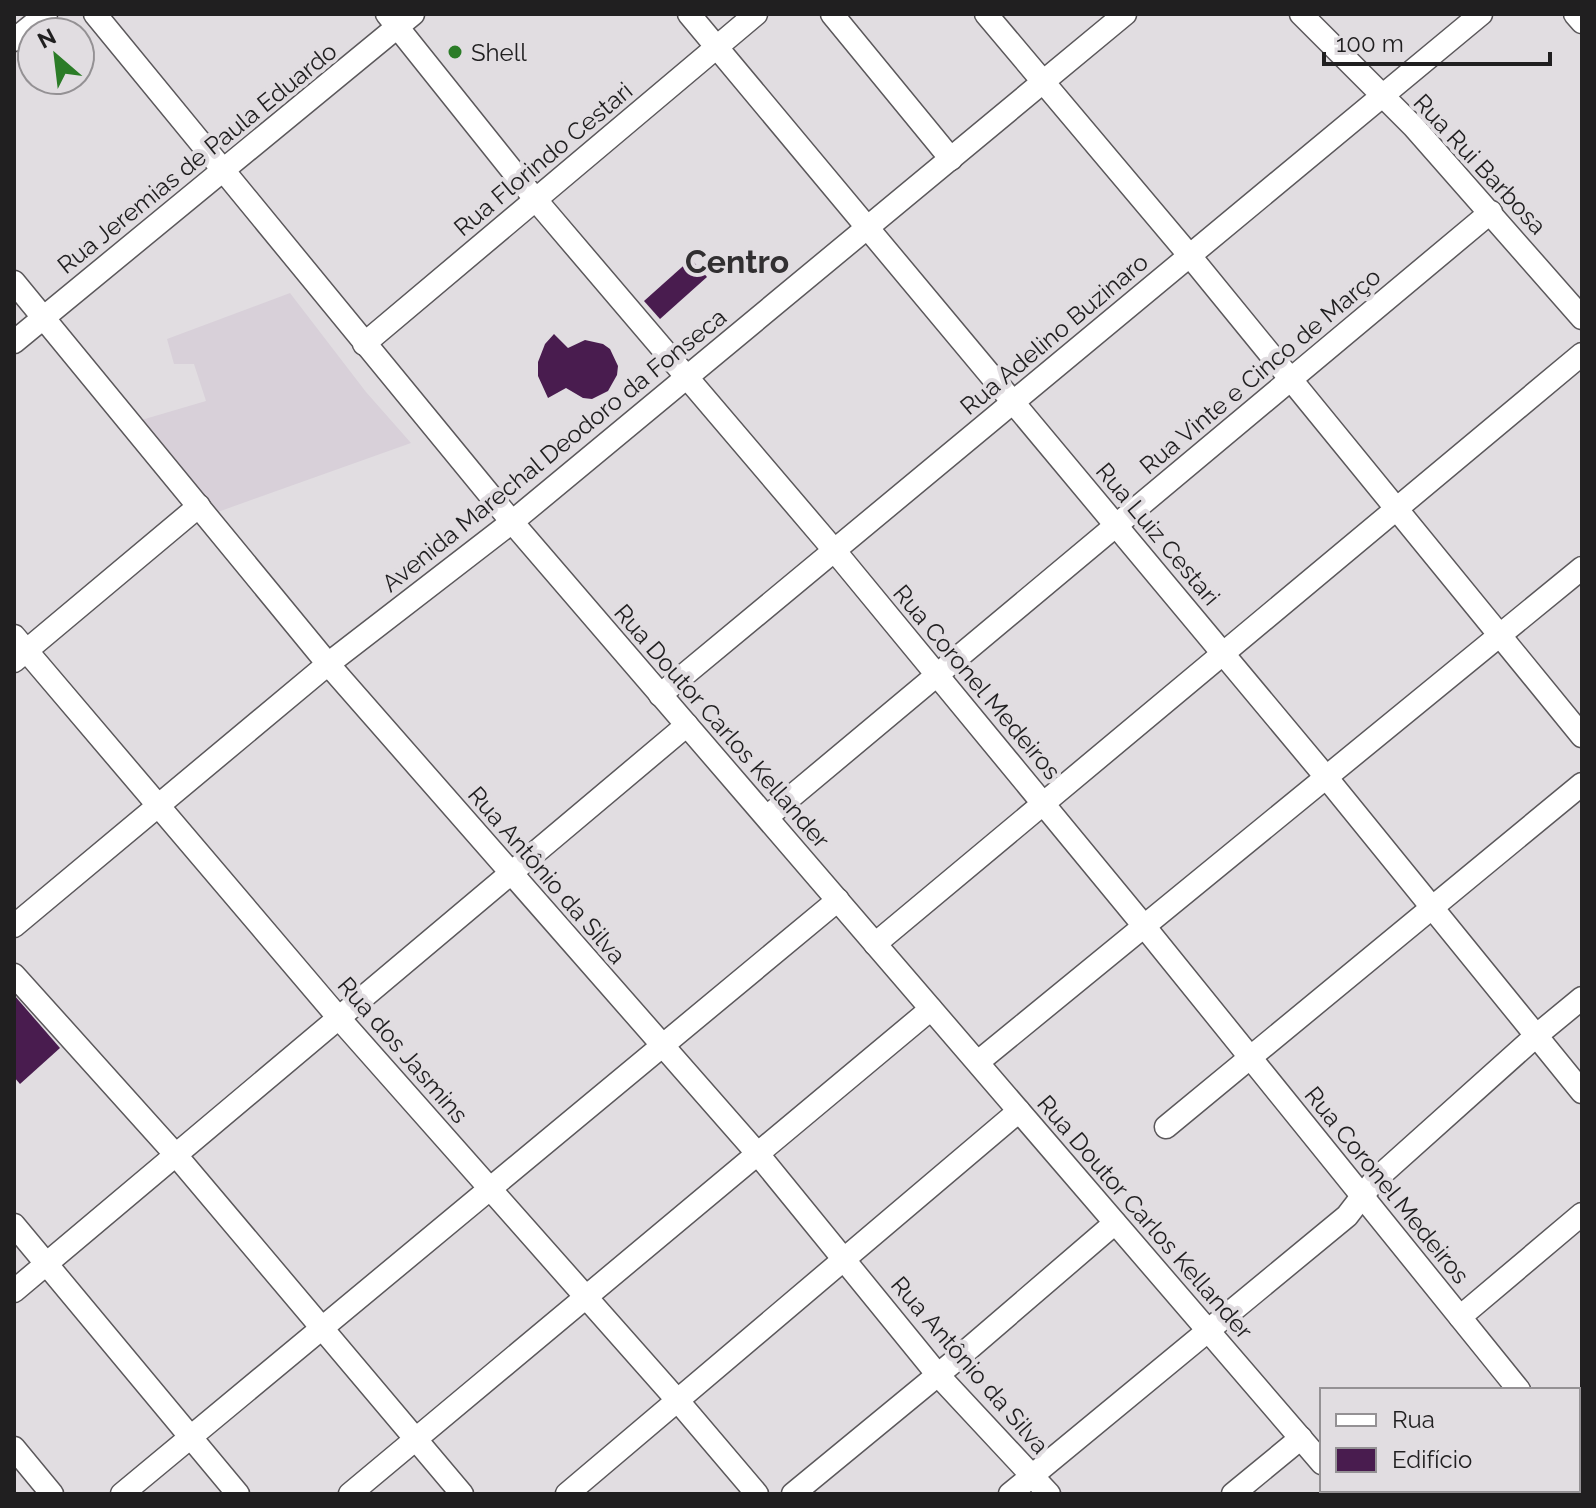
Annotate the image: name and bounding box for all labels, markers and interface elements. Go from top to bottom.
north arrow [16,16,96,96]
scale bar [1324,16,1550,66]
text: N [33,23,60,54]
text: 100 m [1336,29,1404,58]
street label: Rua Jeremias de Paula Eduardo [52,36,342,280]
place label: Shell [471,38,527,67]
marker: Shell [446,43,464,61]
street label: Rua Florindo Cestari [448,76,638,242]
street label: Rua Rui Barbosa [1408,88,1552,240]
district label: Centro [685,243,789,280]
street label: Rua Adelino Buzinaro [954,247,1154,421]
street label: Rua Vinte e Cinco de Março [1134,262,1386,480]
street label: Avenida Marechal Deodoro da Fonseca [376,302,732,598]
street label: Rua Luiz Cestari [1090,457,1226,611]
street label: Rua Coronel Medeiros [887,579,1067,785]
street label: Rua Doutor Carlos Kellander [608,598,836,854]
street label: Rua Antônio da Silva [462,780,632,970]
street label: Rua dos Jasmins [332,971,474,1129]
street label: Rua Coronel Medeiros [1299,1081,1475,1289]
street label: Rua Doutor Carlos Kellander [1031,1089,1259,1345]
street label: Rua Antônio da Silva [885,1270,1055,1460]
legend [1320,1388,1580,1492]
text: Rua [1392,1405,1435,1434]
text: Edifício [1392,1445,1472,1474]

